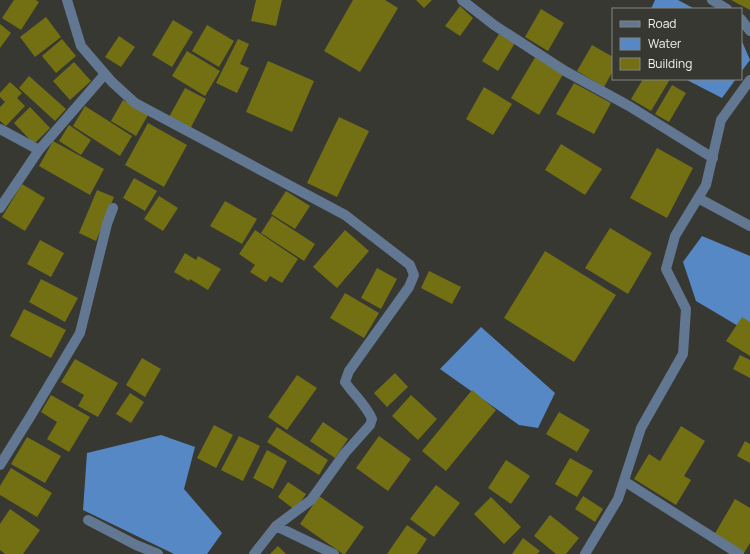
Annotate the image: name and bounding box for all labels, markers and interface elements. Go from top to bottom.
legend [612,8,742,80]
text: Road [648,15,676,32]
text: Water [648,35,682,52]
text: Building [648,55,692,72]

